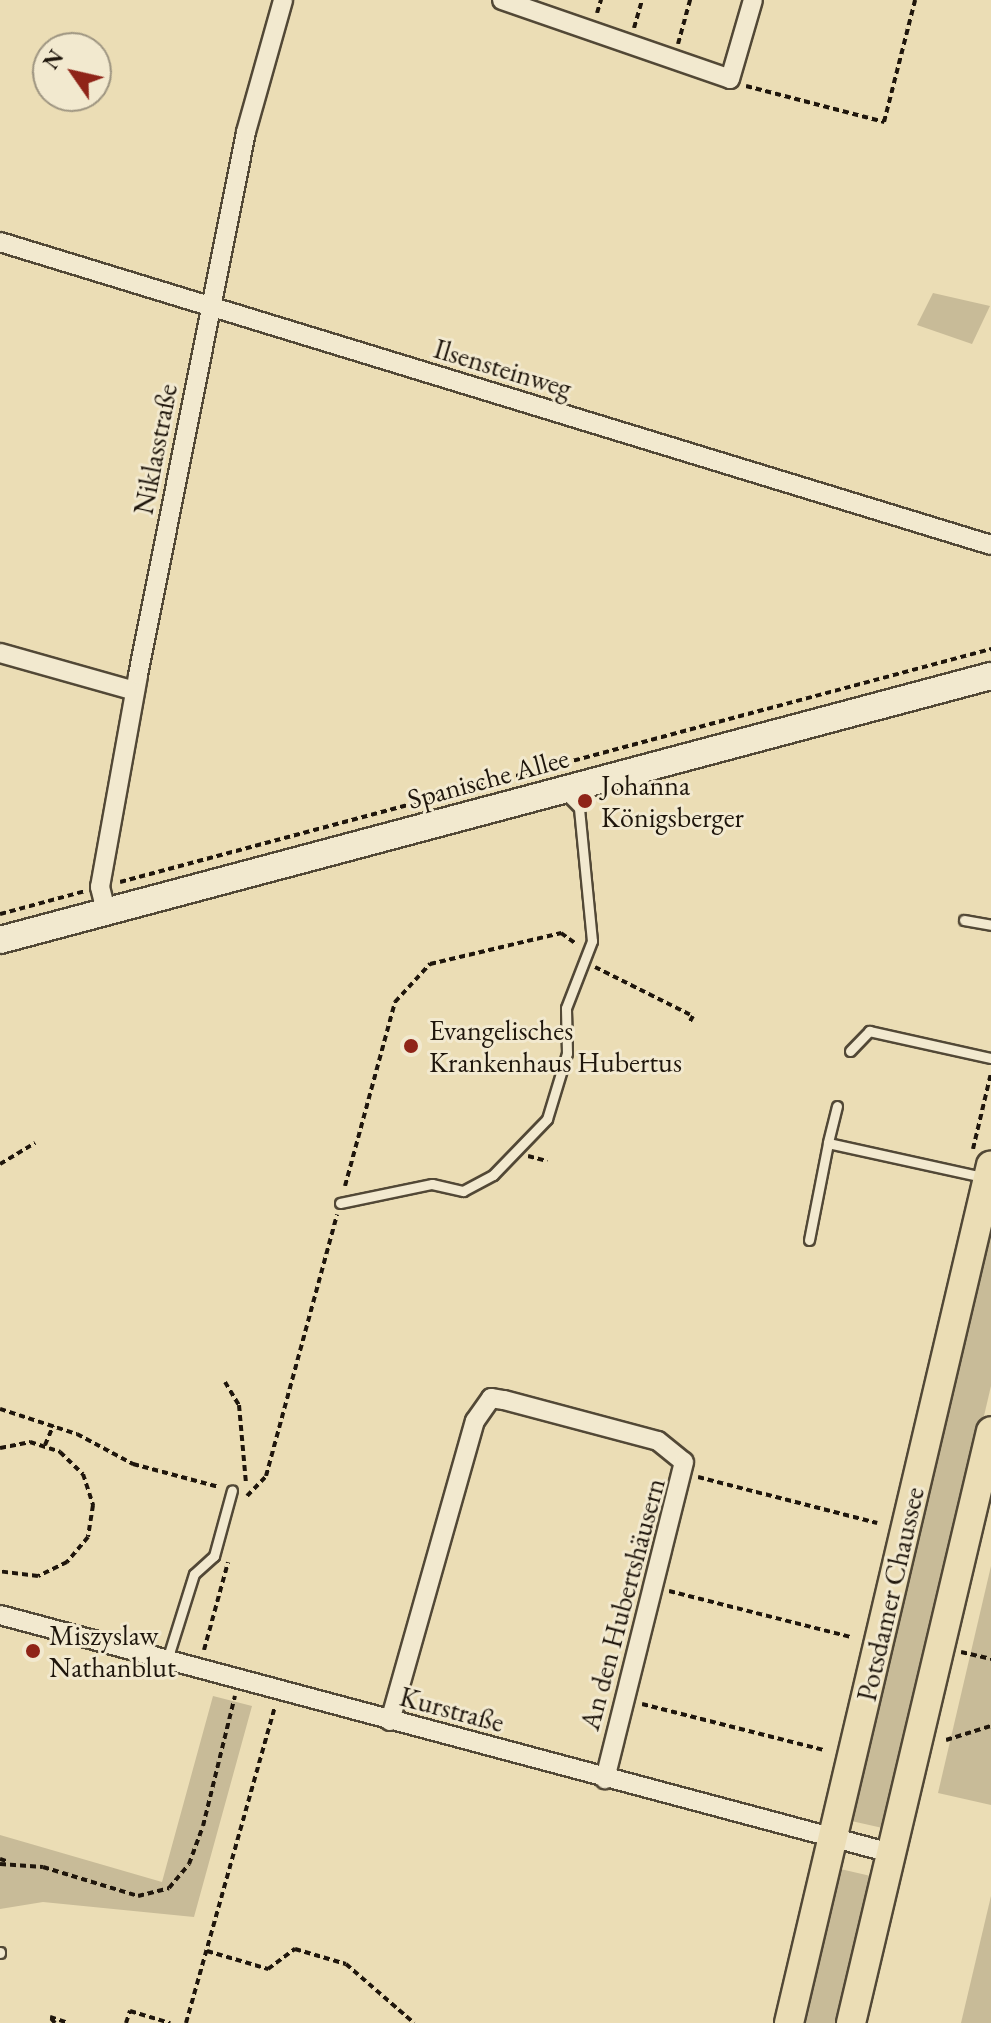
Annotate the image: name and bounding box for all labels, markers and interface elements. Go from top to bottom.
north arrow [32,32,112,112]
text: N [36,44,70,75]
street label: Ilsensteinweg [430,331,576,405]
street label: Niklasstraße [126,381,184,517]
street label: Spanische Allee [404,740,572,816]
place label: Johanna Königsberger [601,768,744,834]
marker: Johanna Königsberger [576,792,594,810]
place label: Evangelisches Krankenhaus Hubertus [429,1013,682,1079]
marker: Evangelisches Krankenhaus Hubertus [400,1035,422,1057]
street label: An den Hubertshäusern [572,1474,672,1734]
street label: Potsdamer Chaussee [849,1484,931,1704]
place label: Miszyslaw Nathanblut [49,1618,176,1684]
marker: Miszyslaw Nathanblut [24,1642,42,1660]
street label: Kurstraße [396,1679,508,1739]

